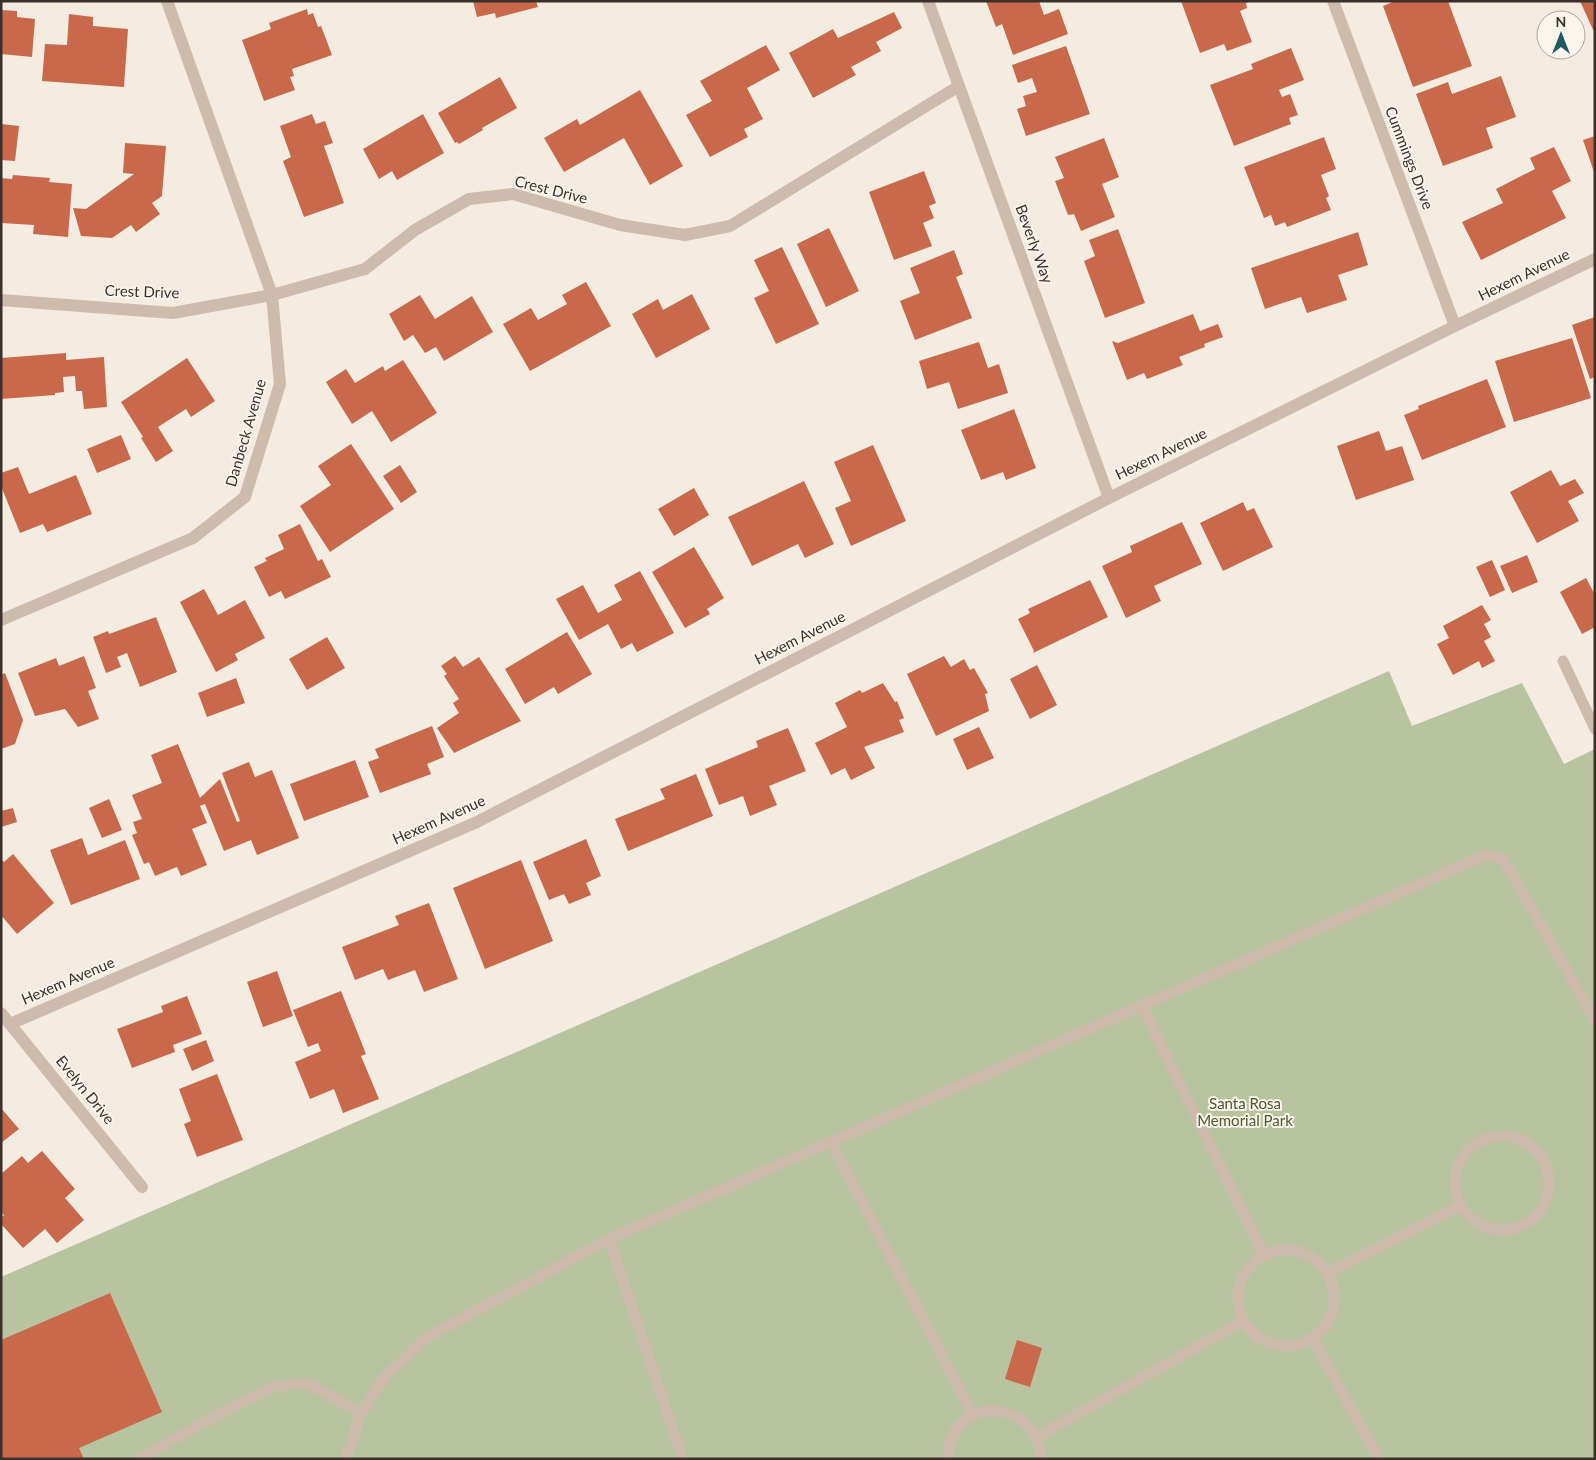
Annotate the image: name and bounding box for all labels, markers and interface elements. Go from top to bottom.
north arrow [1536,10,1586,60]
text: N [1556,13,1566,30]
street label: Cummings Drive [1382,104,1438,212]
street label: Crest Drive [513,171,590,207]
street label: Beverly Way [1012,202,1058,286]
street label: Hexem Avenue [1475,244,1572,304]
street label: Crest Drive [104,281,180,301]
street label: Danbeck Avenue [221,377,269,489]
street label: Hexem Avenue [1112,423,1209,483]
street label: Hexem Avenue [751,606,848,668]
street label: Hexem Avenue [390,791,488,848]
street label: Hexem Avenue [18,952,117,1008]
street label: Evelyn Drive [53,1051,119,1127]
park label: Santa Rosa Memorial Park [1197,1094,1293,1129]

